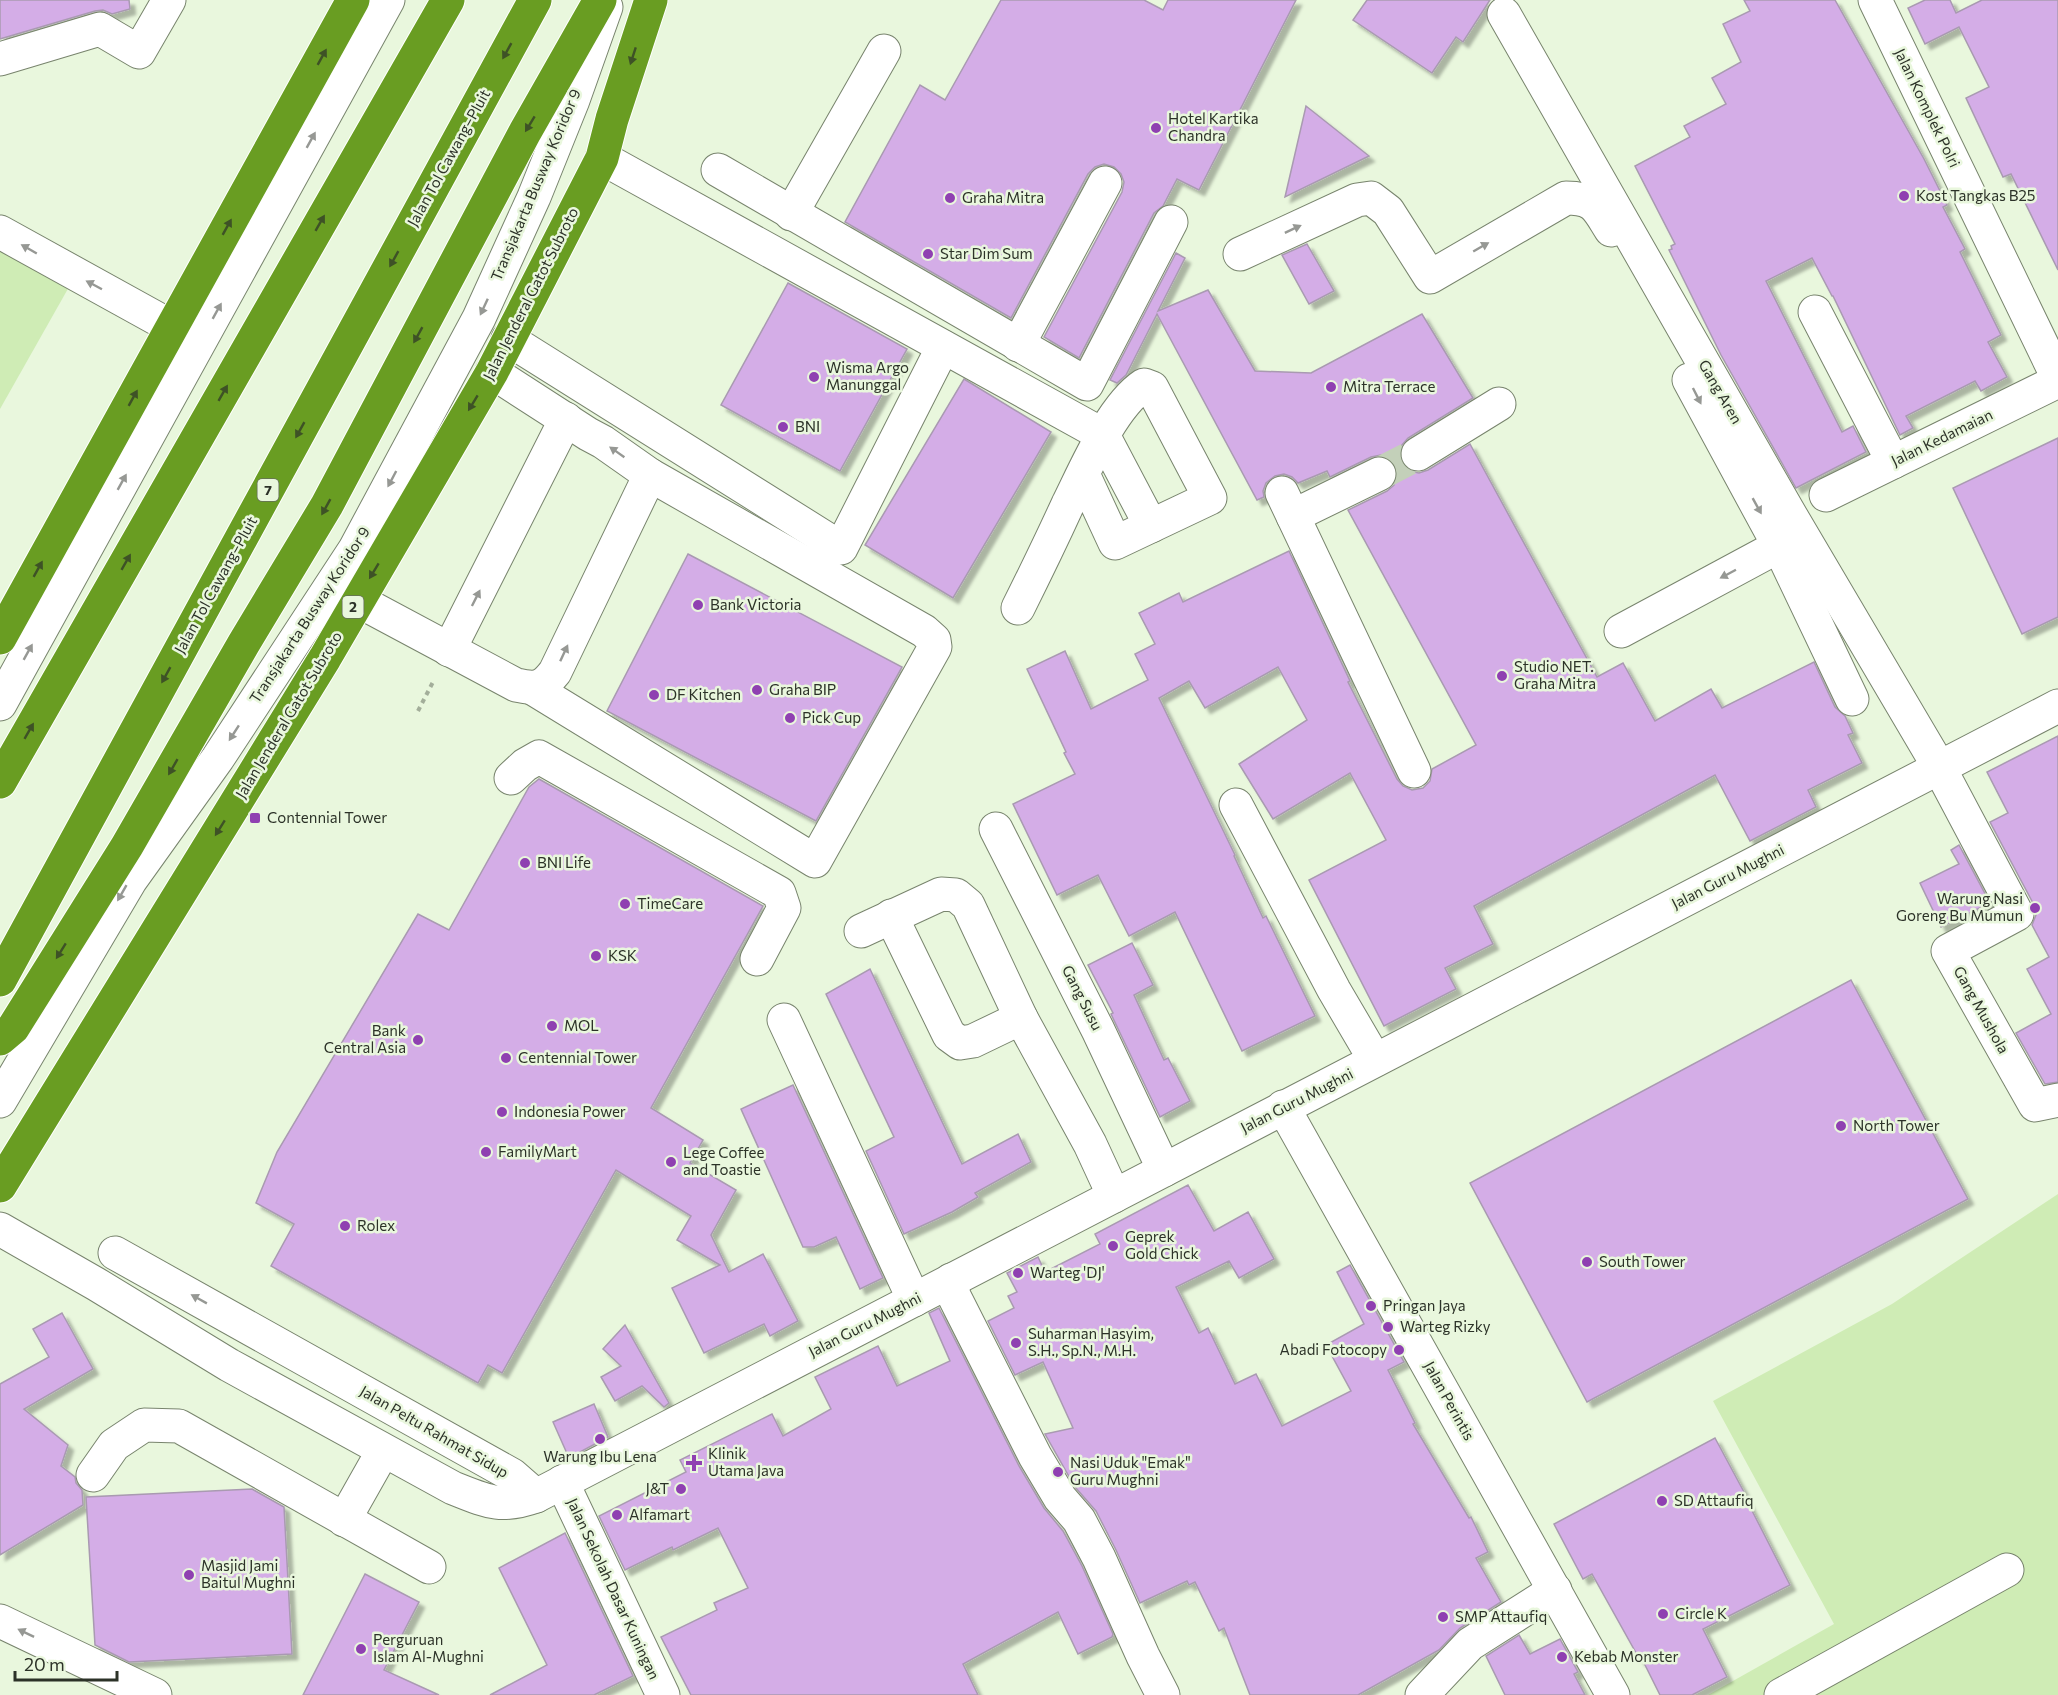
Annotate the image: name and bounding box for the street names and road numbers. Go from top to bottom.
street label: Jalan Komplek Polri [1891,45,1965,170]
street label: Jalan Tol Cawang–Pluit [403,86,493,229]
street label: Transjakarta Busway Koridor 9 [486,86,584,283]
street label: Jalan Jenderal Gatot Subroto [479,204,582,383]
street label: Gang Aren [1695,356,1746,427]
street label: Jalan Kedamaian [1888,405,1995,469]
road number: 7 [258,479,278,501]
street label: Jalan Tol Cawang–Pluit [170,513,260,656]
street label: Transjakarta Busway Koridor 9 [245,523,373,706]
road number: 2 [342,596,364,618]
street label: Jalan Jenderal Gatot Subroto [231,628,345,801]
street label: Jalan Guru Mughni [1668,840,1787,912]
street label: Gang Susu [1059,962,1107,1033]
street label: Gang Mushola [1950,963,2013,1056]
street label: Jalan Guru Mughni [1237,1064,1356,1136]
street label: Jalan Guru Mughni [805,1288,924,1360]
street label: Jalan Perintis [1421,1358,1479,1443]
street label: Jalan Peltu Rahmat Sidup [357,1381,512,1481]
street label: Jalan Sekolah Dasar Kuningan [564,1495,664,1682]

